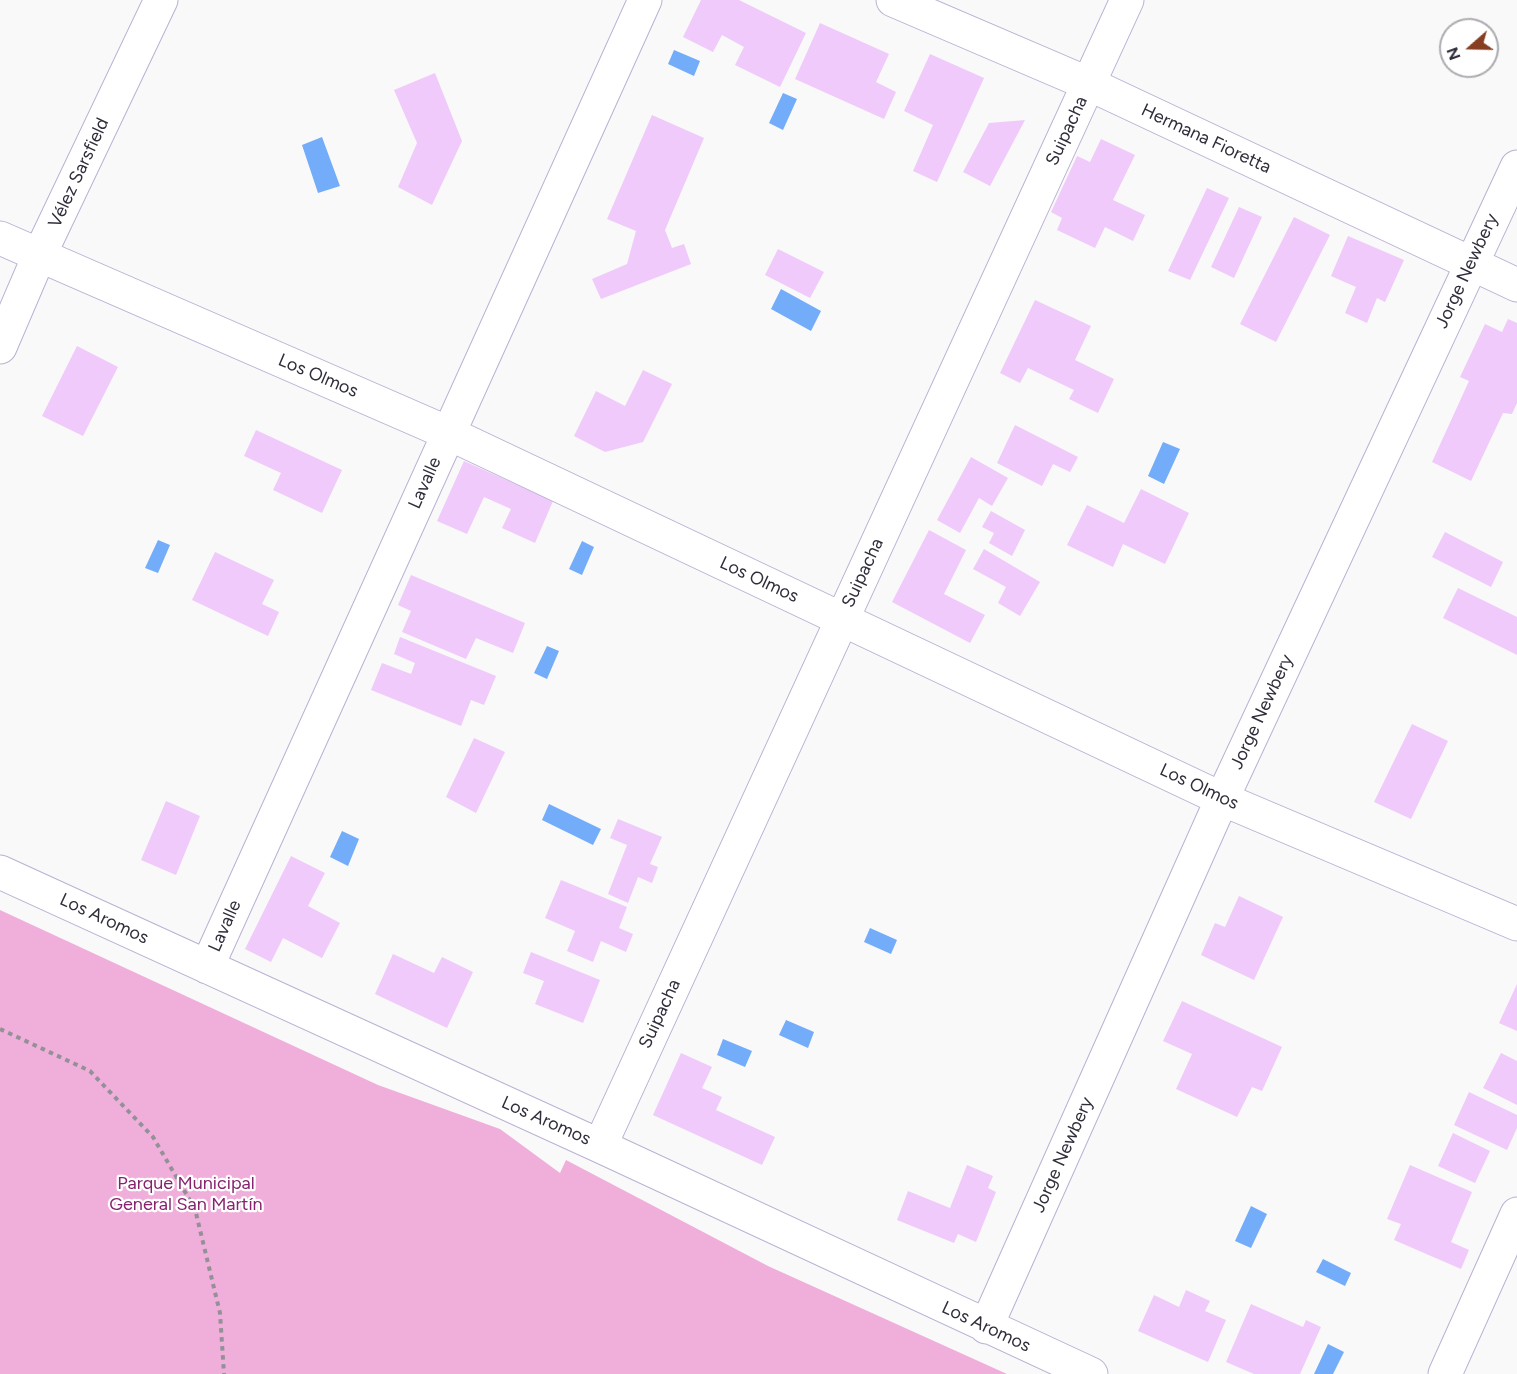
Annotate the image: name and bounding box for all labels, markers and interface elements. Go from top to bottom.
north arrow [1439,18,1499,78]
text: N [1442,45,1465,63]
street label: Suipacha [1042,93,1092,169]
street label: Hermana Fioretta [1138,99,1274,179]
street label: Vélez Sarsfield [44,115,114,231]
street label: Jorge Newbery [1431,210,1503,332]
street label: Los Olmos [275,350,361,402]
street label: Lavalle [404,454,446,512]
street label: Suipacha [838,535,888,611]
street label: Los Olmos [716,552,802,608]
street label: Jorge Newbery [1226,651,1298,773]
street label: Los Olmos [1156,759,1242,815]
street label: Los Aromos [56,889,152,949]
street label: Lavalle [204,897,246,955]
street label: Suipacha [635,976,685,1052]
street label: Los Aromos [498,1092,594,1150]
street label: Jorge Newbery [1028,1094,1098,1216]
park label: Parque Municipal General San Martín [109,1173,263,1216]
street label: Los Aromos [938,1297,1034,1357]

